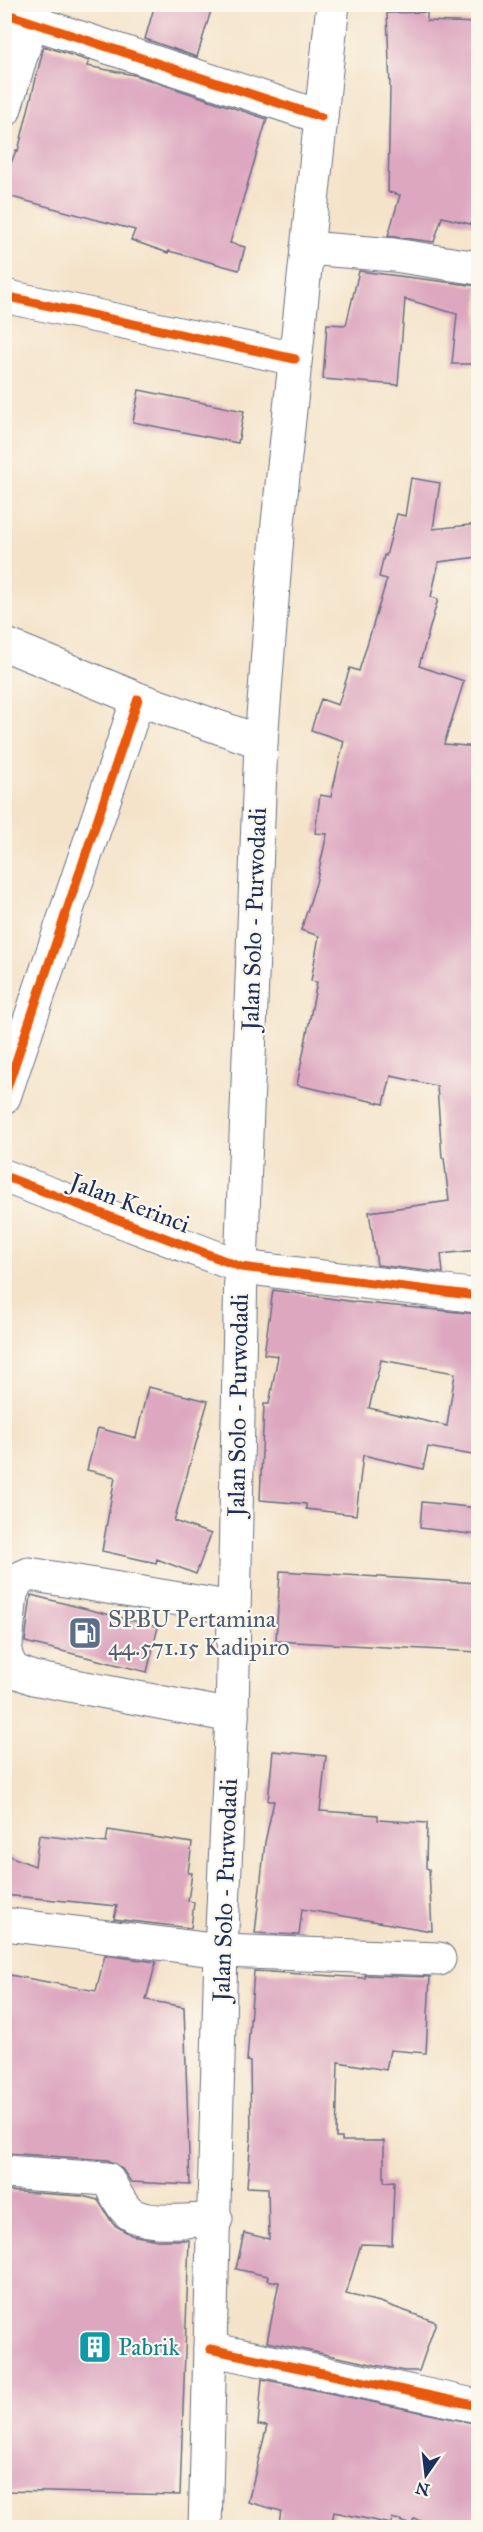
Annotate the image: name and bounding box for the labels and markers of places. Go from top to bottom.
place label: SPBU Pertamina 44.571.15 Kadipiro [108,1604,290,1662]
fuel station icon: SPBU Pertamina 44.571.15 Kadipiro [67,1615,103,1651]
building icon: Pabrik [77,2329,113,2365]
place label: Pabrik [118,2332,181,2362]

